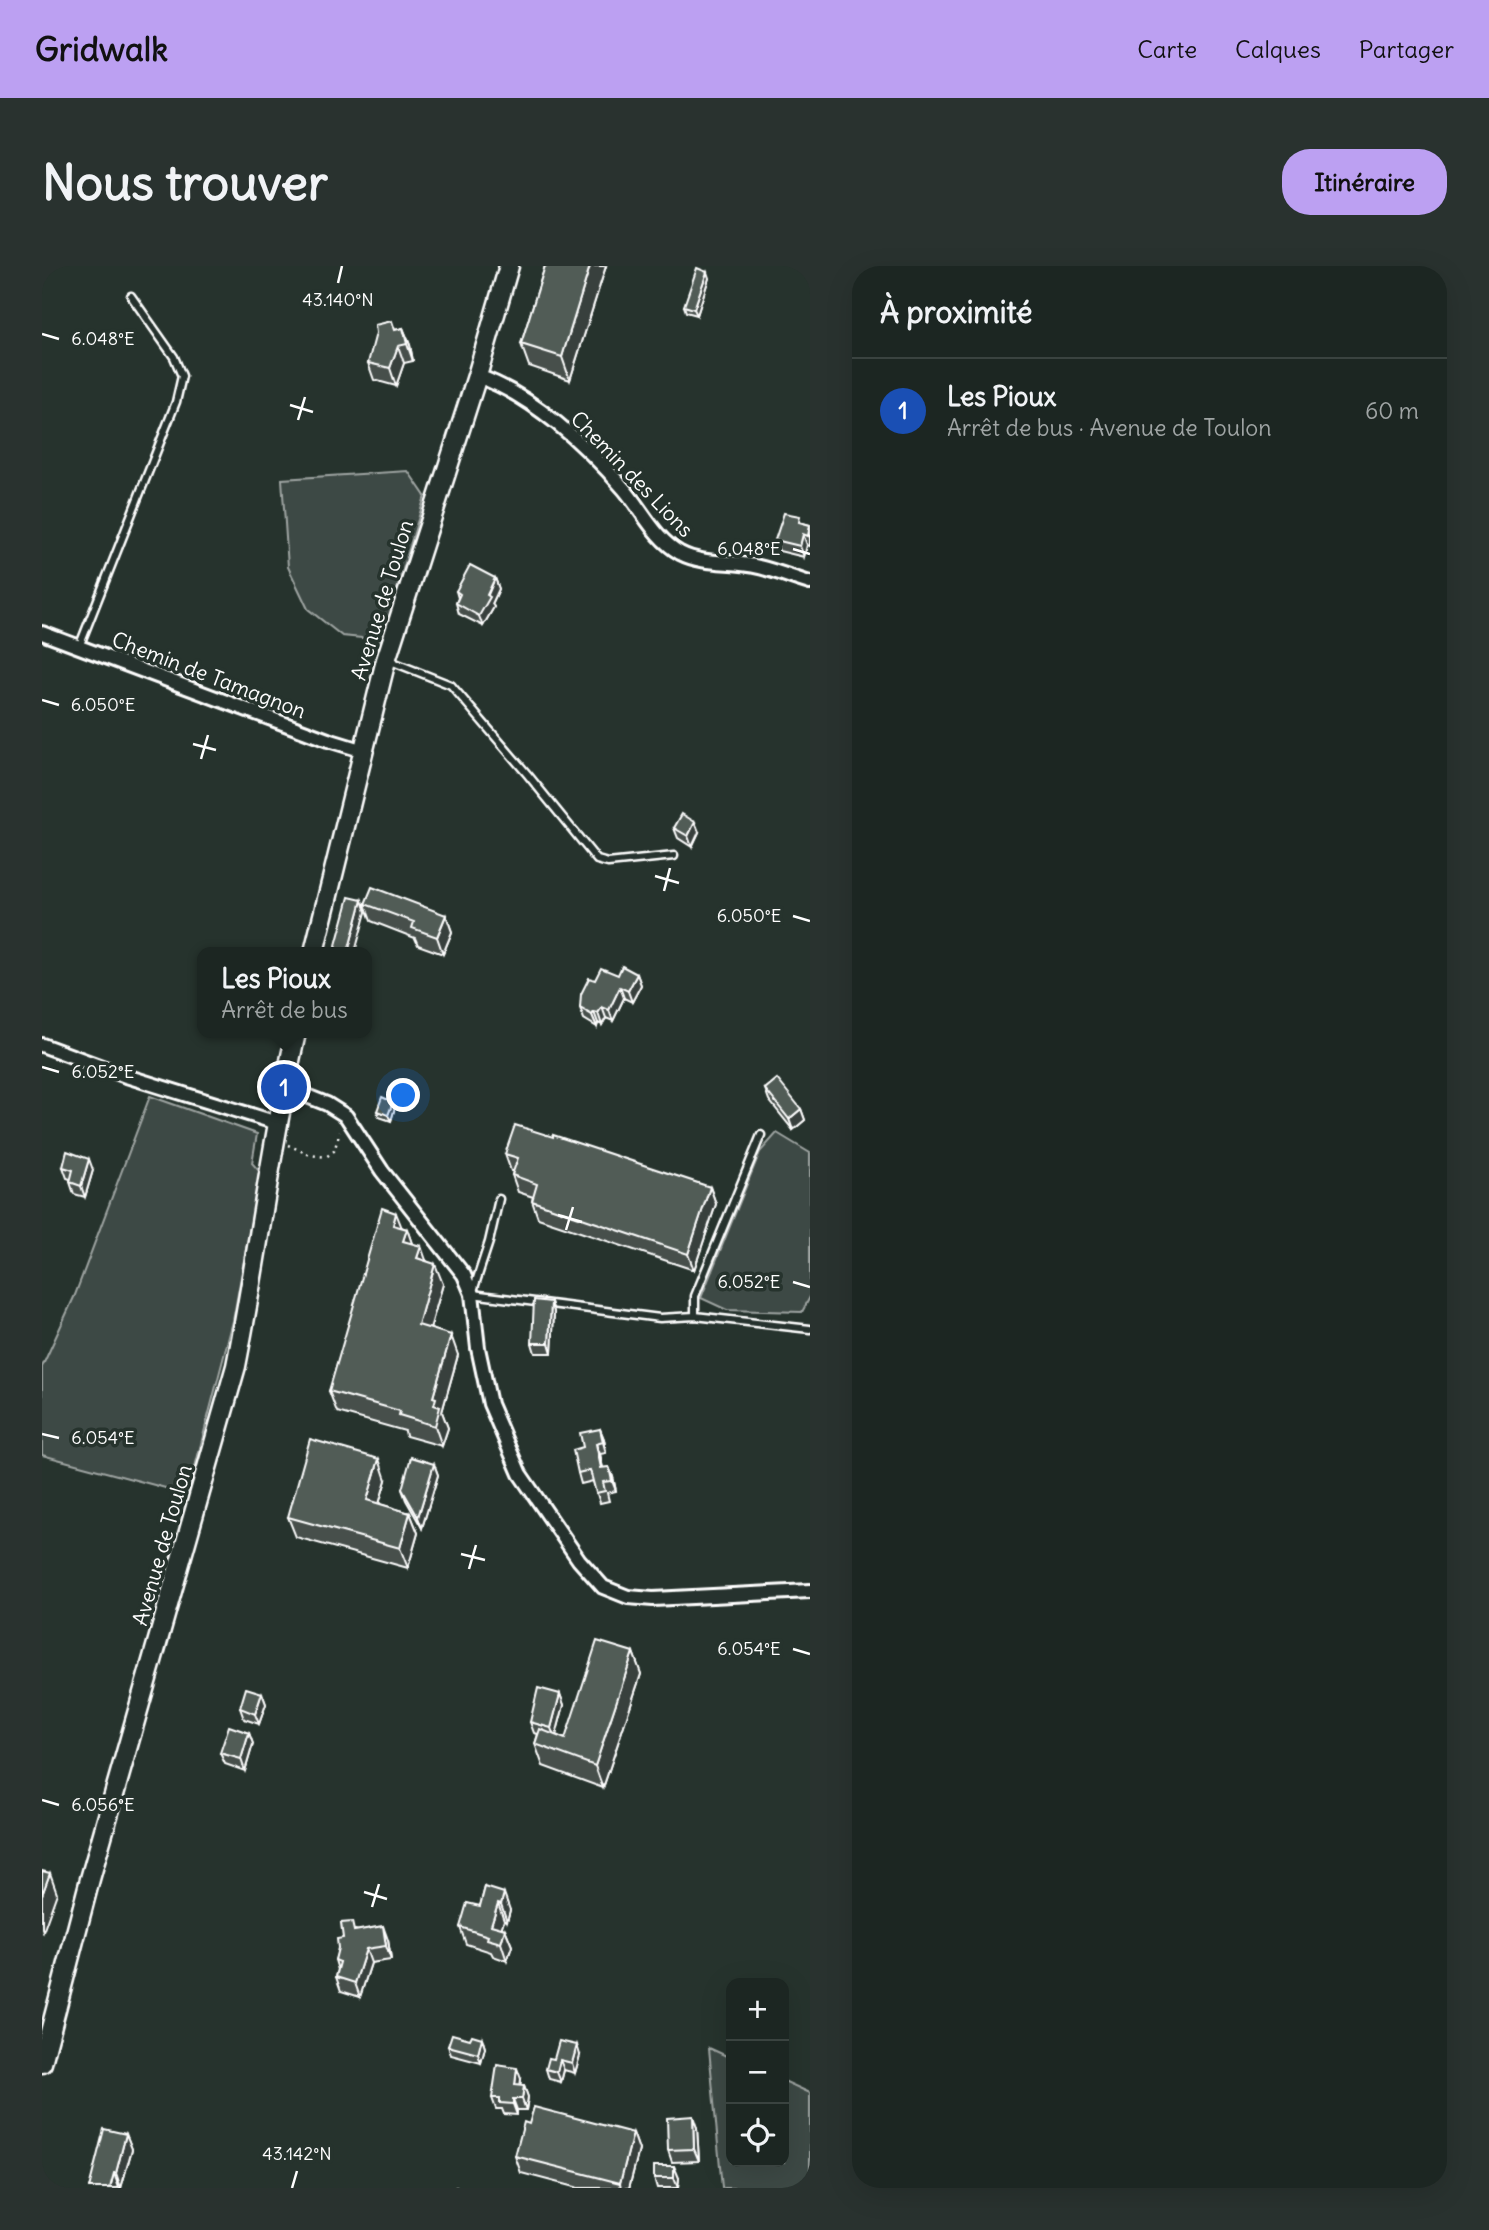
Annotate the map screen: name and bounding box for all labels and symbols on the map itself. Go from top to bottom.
text: 43.140°N [302,288,374,311]
text: 6.048°E [71,327,135,350]
street label: Chemin des Lions [565,405,699,543]
street label: Avenue de Toulon [345,517,419,683]
text: 6.048°E [717,537,781,560]
street label: Chemin de Tamagnon [108,626,310,724]
text: 6.050°E [71,693,135,716]
text: 6.050°E [717,904,781,927]
text: 6.052°E [72,1060,134,1083]
pin: 1 [261,1061,307,1113]
your location [386,1078,420,1112]
text: 6.052°E [718,1270,780,1293]
text: 6.054°E [71,1426,135,1449]
street label: Avenue de Toulon [126,1461,198,1629]
text: 6.054°E [717,1637,781,1660]
text: 6.056°E [71,1793,135,1816]
text: 43.142°N [262,2142,332,2165]

